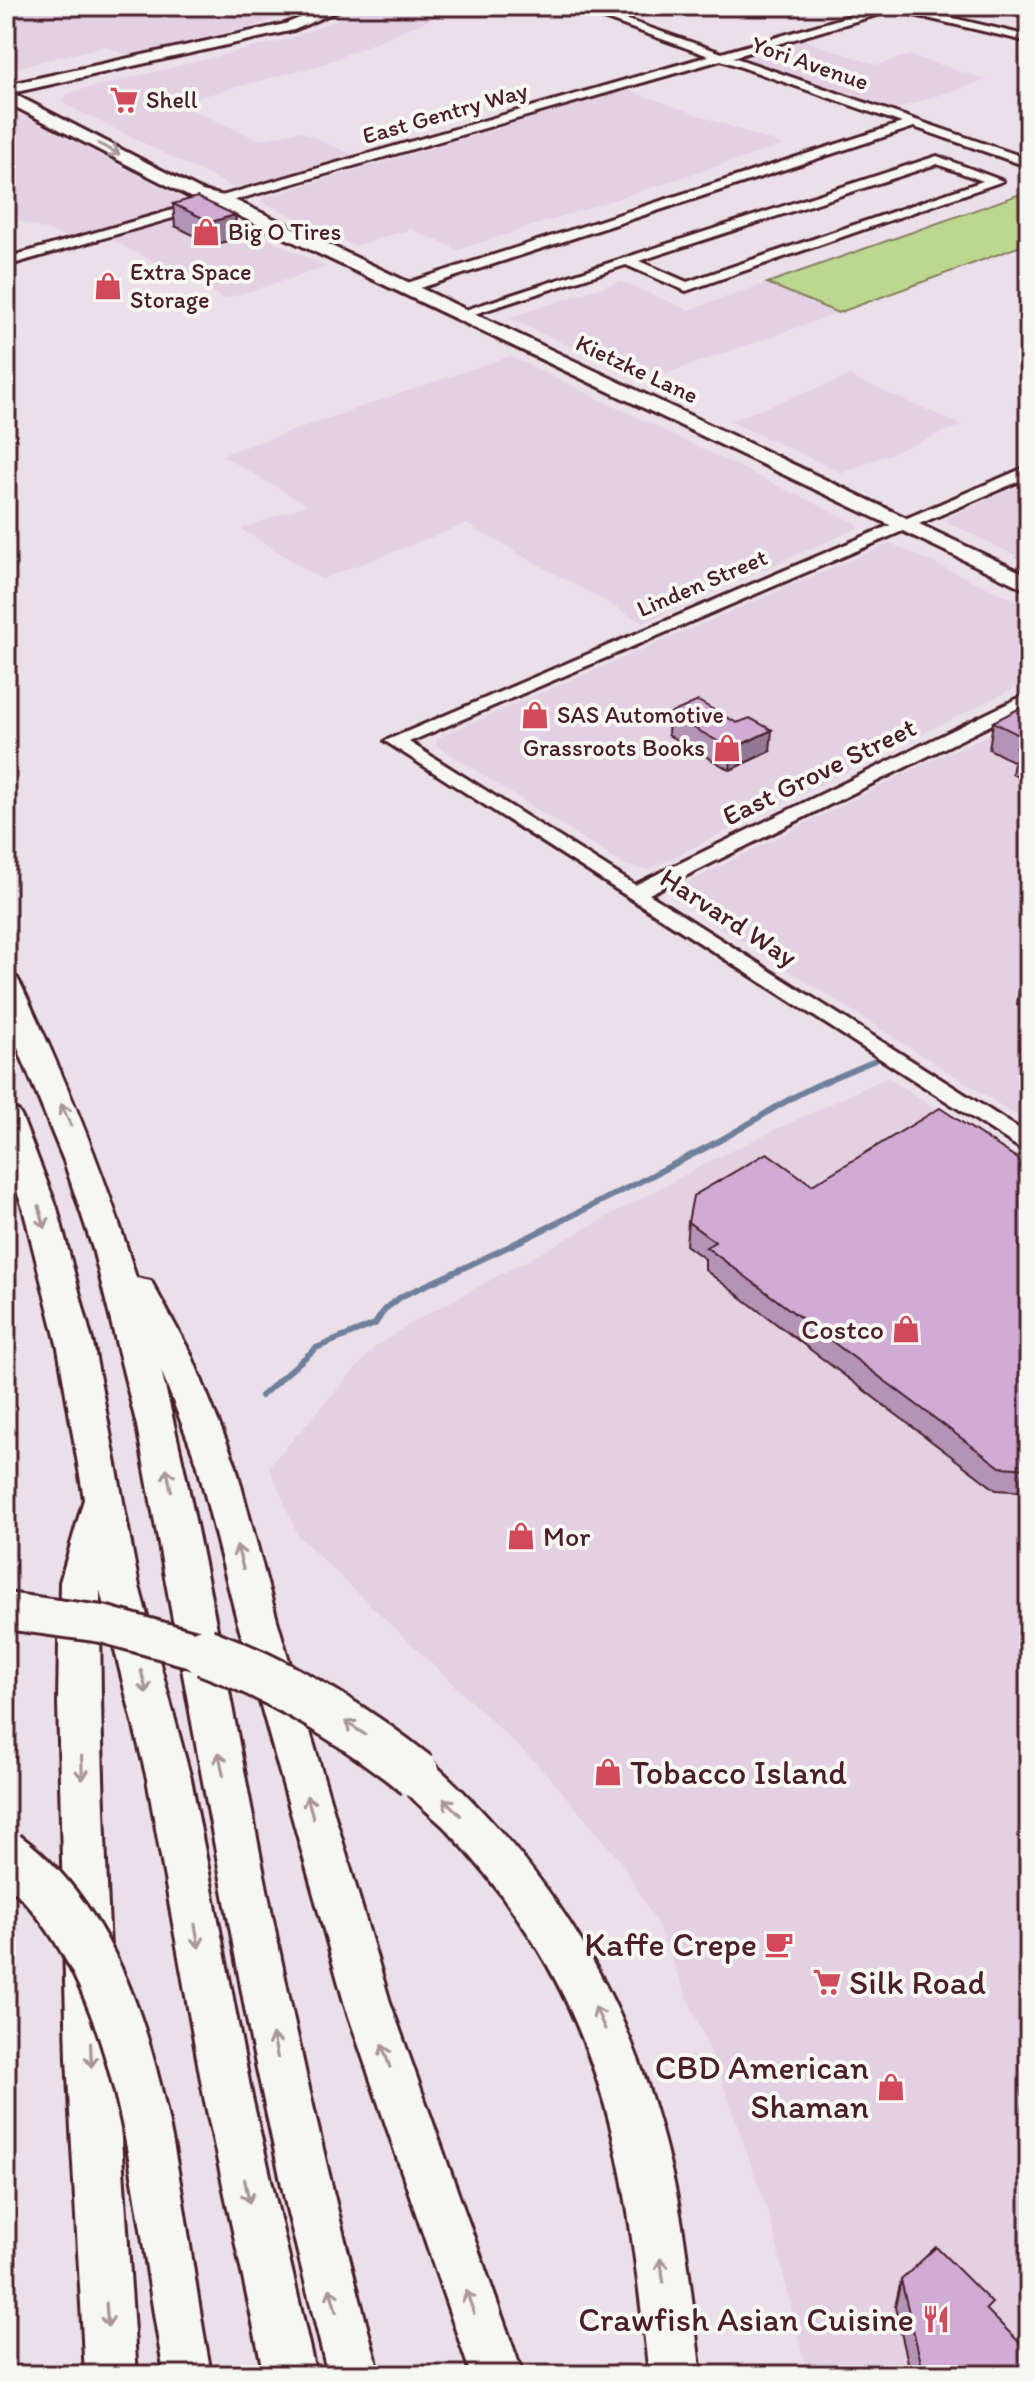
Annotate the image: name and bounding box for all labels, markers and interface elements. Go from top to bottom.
street label: Yori Avenue [748,29,872,96]
street label: East Gentry Way [359,75,531,150]
supermarket icon: Shell [109,85,139,115]
place label: Shell [146,85,198,114]
one-way arrow [96,142,120,157]
shop icon: Big O Tires [191,217,221,247]
place label: Big O Tires [228,217,341,246]
place label: Extra Space Storage [130,257,252,314]
shop icon: Extra Space Storage [93,271,123,301]
street label: Kietzke Lane [571,328,703,410]
street label: Linden Street [632,542,771,623]
shop icon: SAS Automotive [520,700,550,730]
place label: SAS Automotive [557,700,724,729]
street label: East Grove Street [717,709,921,833]
place label: Grassroots Books [523,733,705,762]
shop icon: Grassroots Books [712,733,742,763]
street label: Harvard Way [654,860,804,974]
one-way arrow [57,1103,72,1128]
one-way arrow [35,1204,50,1230]
place label: Costco [801,1312,884,1346]
shop icon: Costco [891,1314,921,1344]
one-way arrow [160,1468,175,1494]
place label: Mor [543,1519,590,1553]
shop icon: Mor [506,1521,536,1551]
one-way arrow [232,1544,247,1570]
one-way arrow [138,1668,153,1694]
one-way arrow [344,1720,367,1736]
one-way arrow [213,1751,228,1777]
place label: Tobacco Island [630,1752,847,1793]
one-way arrow [74,1754,89,1781]
shop icon: Tobacco Island [593,1757,623,1787]
one-way arrow [302,1795,317,1821]
one-way arrow [442,1797,462,1816]
one-way arrow [191,1923,206,1948]
place label: Kaffe Crepe [584,1924,757,1965]
cafe icon: Kaffe Crepe [764,1929,794,1959]
place label: Silk Road [849,1962,986,2003]
supermarket icon: Silk Road [812,1967,842,1997]
one-way arrow [592,2007,607,2031]
one-way arrow [267,2034,282,2060]
one-way arrow [83,2041,98,2068]
one-way arrow [377,2044,392,2069]
place label: CBD American Shaman [655,2047,869,2127]
shop icon: CBD American Shaman [876,2072,906,2102]
one-way arrow [240,2178,255,2204]
one-way arrow [654,2257,669,2284]
one-way arrow [325,2287,340,2313]
one-way arrow [462,2290,477,2315]
place label: Crawfish Asian Cuisine [578,2299,914,2340]
one-way arrow [100,2301,115,2328]
restaurant icon: Crawfish Asian Cuisine [921,2304,951,2334]

